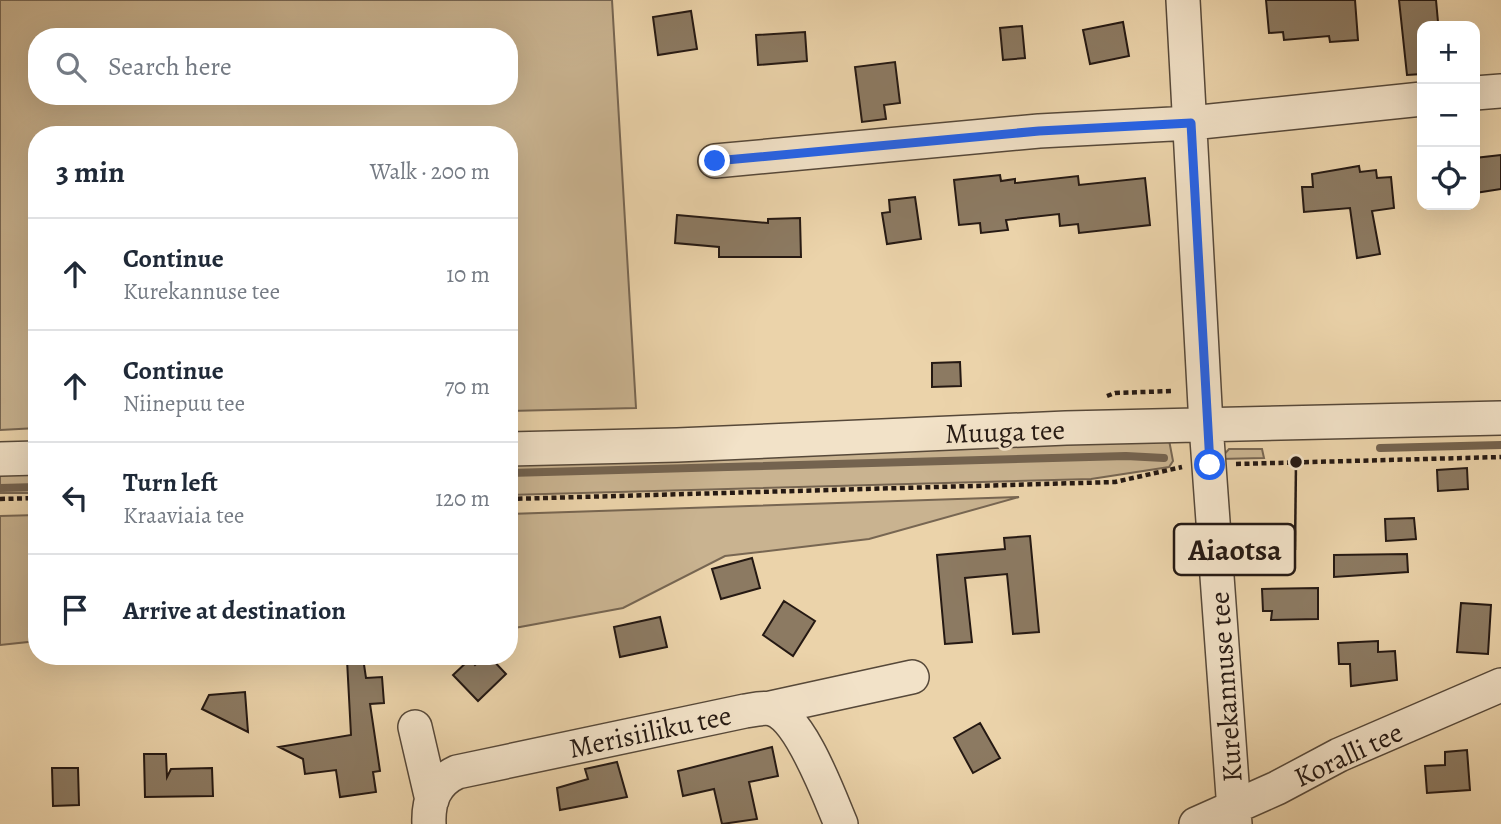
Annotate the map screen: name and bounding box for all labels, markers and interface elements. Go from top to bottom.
map controls [1417,21,1480,210]
button: + [1417,21,1480,84]
search box [28,28,518,105]
icon: search [52,48,90,86]
text: Search here [108,49,232,84]
button: − [1417,84,1480,147]
route end [699,145,730,176]
button: locate [1417,147,1480,210]
text: 3 min [56,152,125,192]
text: Walk · 200 m [370,156,490,187]
text: Continue [123,241,224,276]
icon: ahead [56,255,94,293]
text: 10 m [446,259,490,290]
text: Kurekannuse tee [123,276,280,307]
text: Continue [123,353,224,388]
icon: ahead [56,367,94,405]
text: 70 m [444,371,490,402]
text: Niinepuu tee [123,388,245,419]
street label: Muuga tee [944,411,1066,453]
route start [1194,449,1225,480]
text: Turn left [123,465,218,500]
icon: left [56,479,94,517]
text: 120 m [435,483,490,514]
text: Kraaviaia tee [123,500,244,531]
callout: Aiaotsa [1174,524,1295,575]
text: Aiaotsa [1187,530,1282,570]
street label: Kurekannuse tee [1200,590,1252,784]
icon: arrive [56,591,94,629]
text: Arrive at destination [123,593,346,628]
street label: Merisiiliku tee [566,696,735,768]
street label: Koralli tee [1288,713,1409,797]

